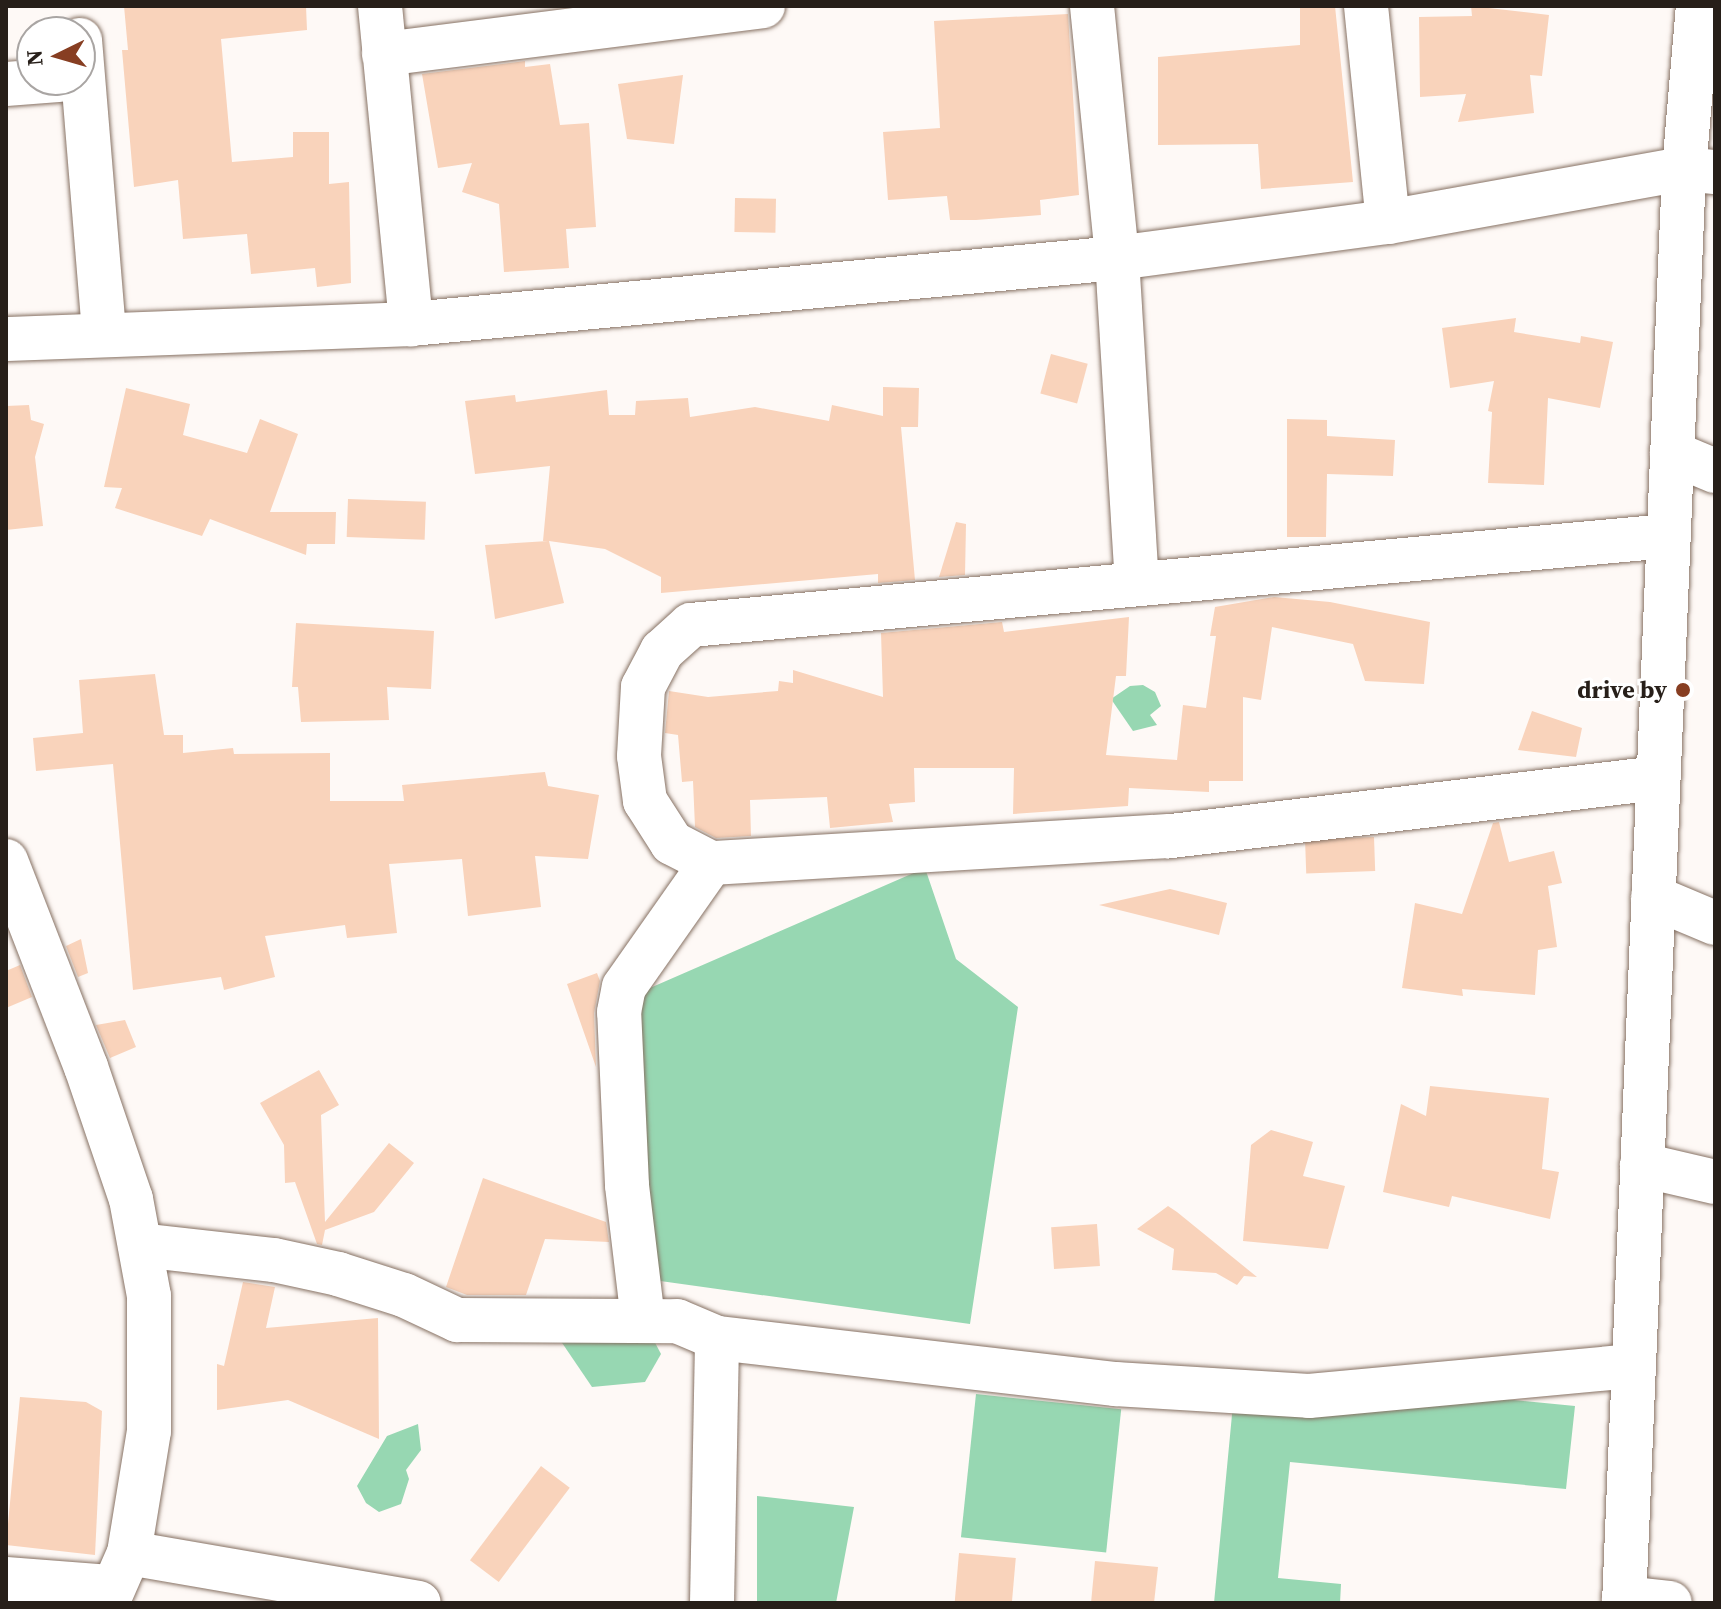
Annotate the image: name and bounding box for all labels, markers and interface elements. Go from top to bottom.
north arrow [16,16,96,96]
text: N [18,49,50,67]
place label: drive by [1577,676,1667,704]
marker: drive by [1674,681,1692,699]

